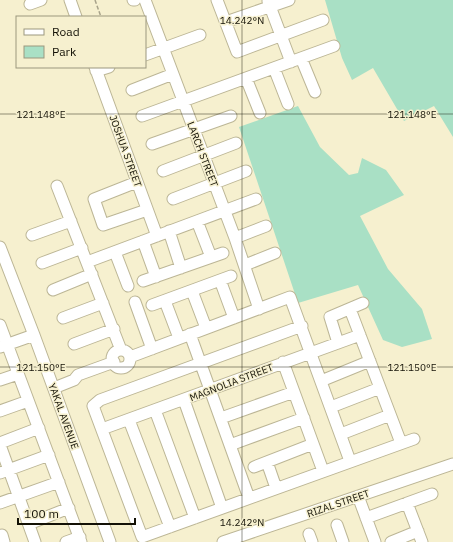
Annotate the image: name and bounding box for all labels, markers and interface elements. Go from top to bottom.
text: 14.242°N [220,14,264,27]
legend [16,16,146,68]
text: Road [52,24,80,39]
text: Park [52,44,77,59]
text: 121.148°E [16,108,66,121]
text: 121.148°E [387,108,437,121]
street label: JOSHUA STREET [106,113,145,189]
street label: LARCH STREET [184,120,221,189]
street label: MAGNOLIA STREET [188,360,275,404]
text: 121.150°E [16,361,66,374]
text: 121.150°E [387,361,437,374]
street label: YAKAL AVENUE [46,381,82,451]
street label: RIZAL STREET [305,487,371,520]
scale bar [18,500,135,526]
text: 100 m [24,506,59,521]
text: 14.242°N [220,516,264,529]

